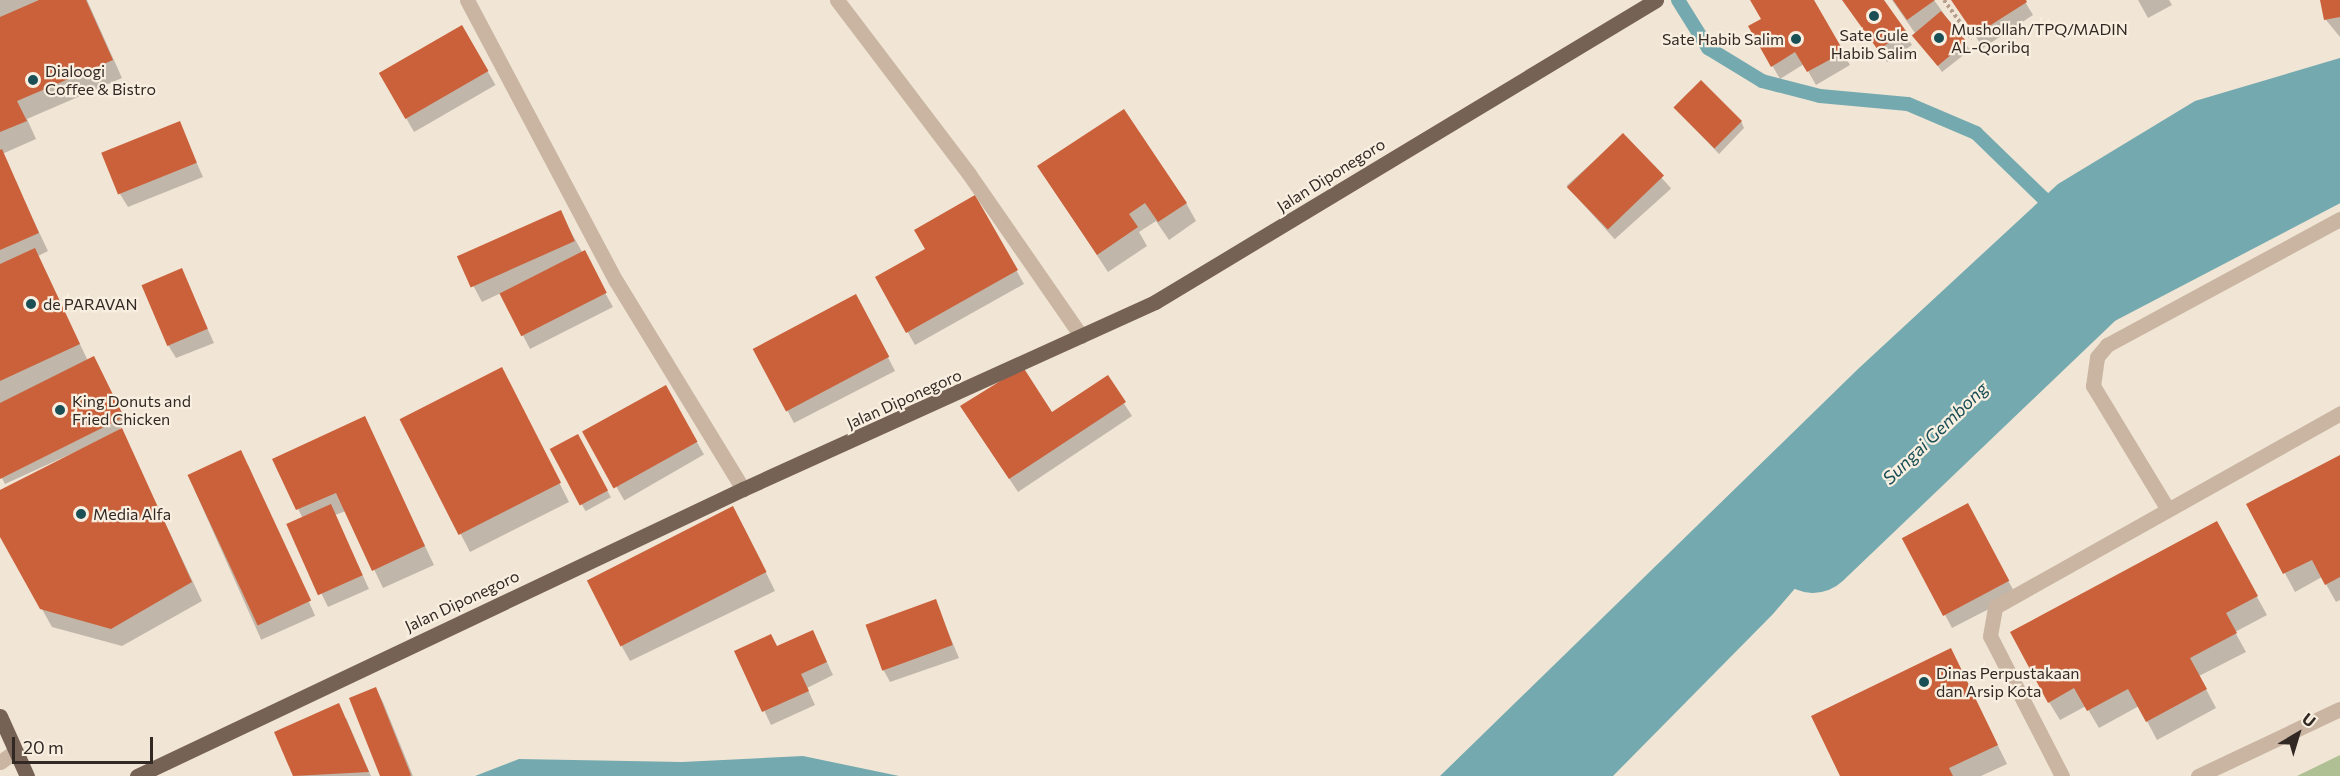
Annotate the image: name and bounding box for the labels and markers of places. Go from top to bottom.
marker: Sate Gule Habib Salim [1867,9,1881,23]
place label: Mushollah/TPQ/MADIN AL-Qoribq [1951,19,2128,57]
place label: Sate Gule Habib Salim [1831,25,1917,63]
place label: Sate Habib Salim [1662,29,1784,49]
marker: Mushollah/TPQ/MADIN AL-Qoribq [1932,31,1946,45]
marker: Sate Habib Salim [1789,32,1803,46]
place label: Dialoogi Coffee & Bistro [45,61,156,99]
marker: Dialoogi Coffee & Bistro [26,73,40,87]
place label: de PARAVAN [43,294,138,314]
marker: de PARAVAN [24,297,38,311]
place label: King Donuts and Fried Chicken [72,391,191,429]
marker: King Donuts and Fried Chicken [53,403,67,417]
place label: Media Alfa [93,504,171,524]
marker: Media Alfa [74,507,88,521]
place label: Dinas Perpustakaan dan Arsip Kota [1936,663,2080,701]
marker: Dinas Perpustakaan dan Arsip Kota [1917,675,1931,689]

